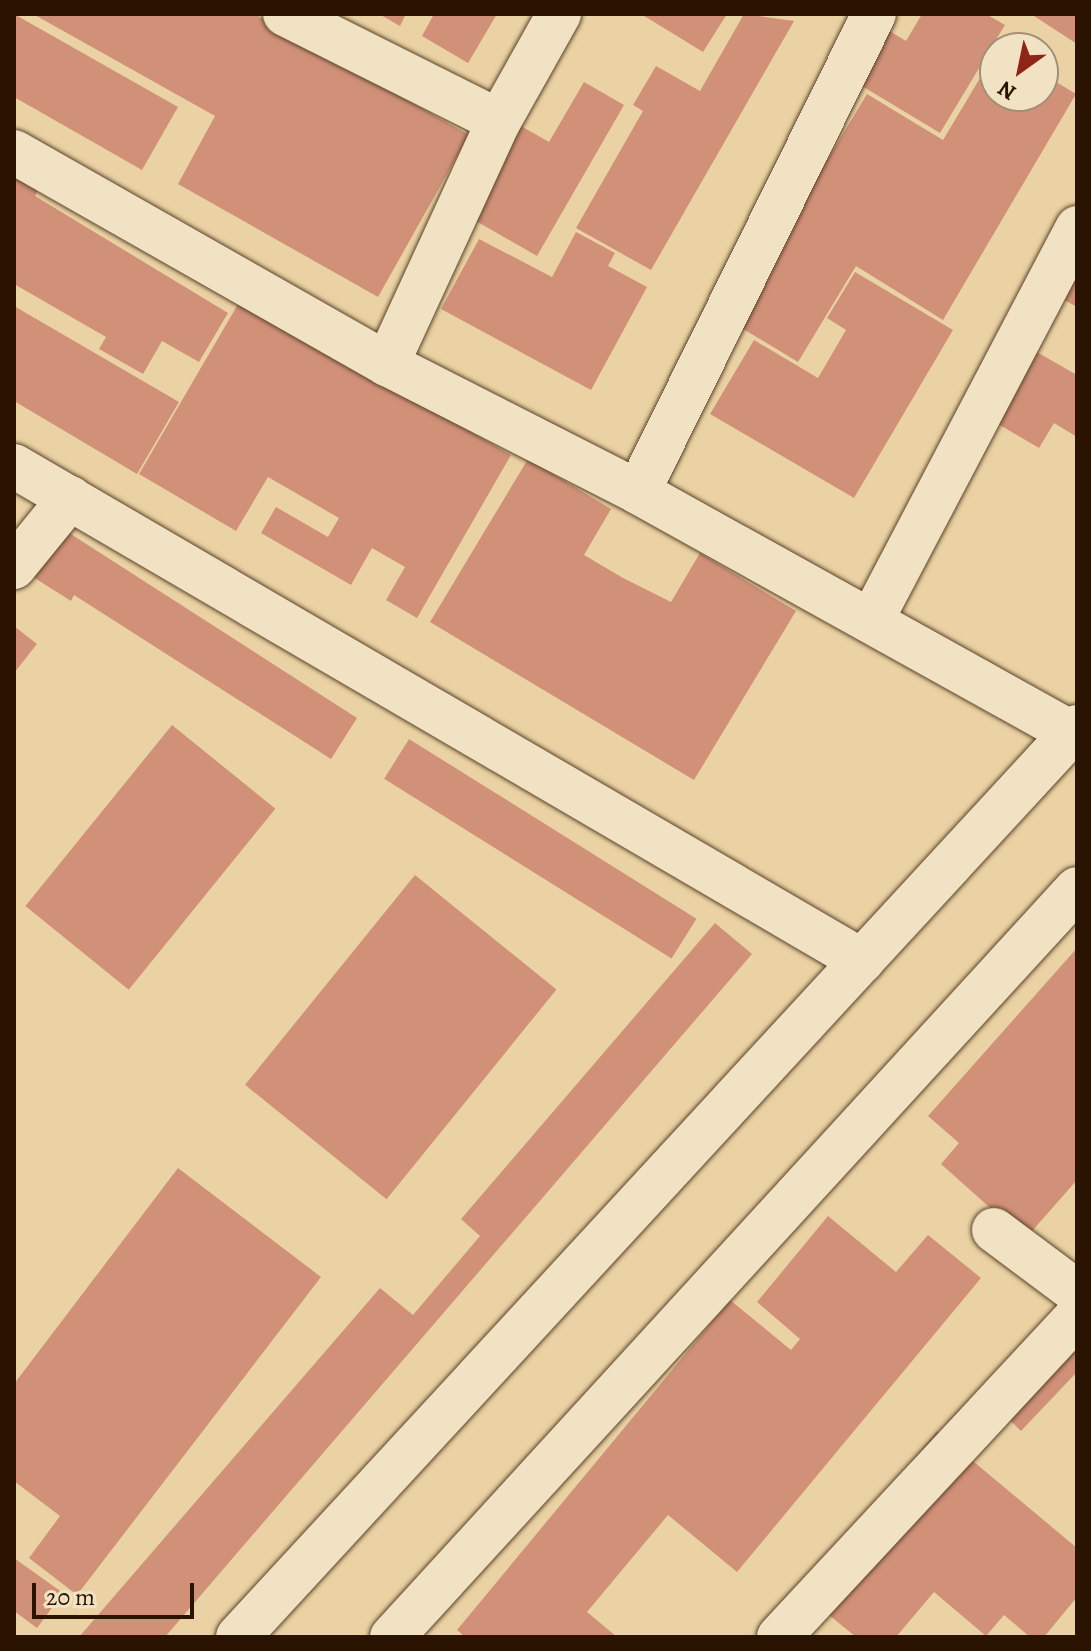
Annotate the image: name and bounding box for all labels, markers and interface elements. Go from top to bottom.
north arrow [979,32,1059,112]
text: N [992,74,1022,107]
scale bar [36,1567,198,1617]
text: 20 m [46,1581,95,1613]

